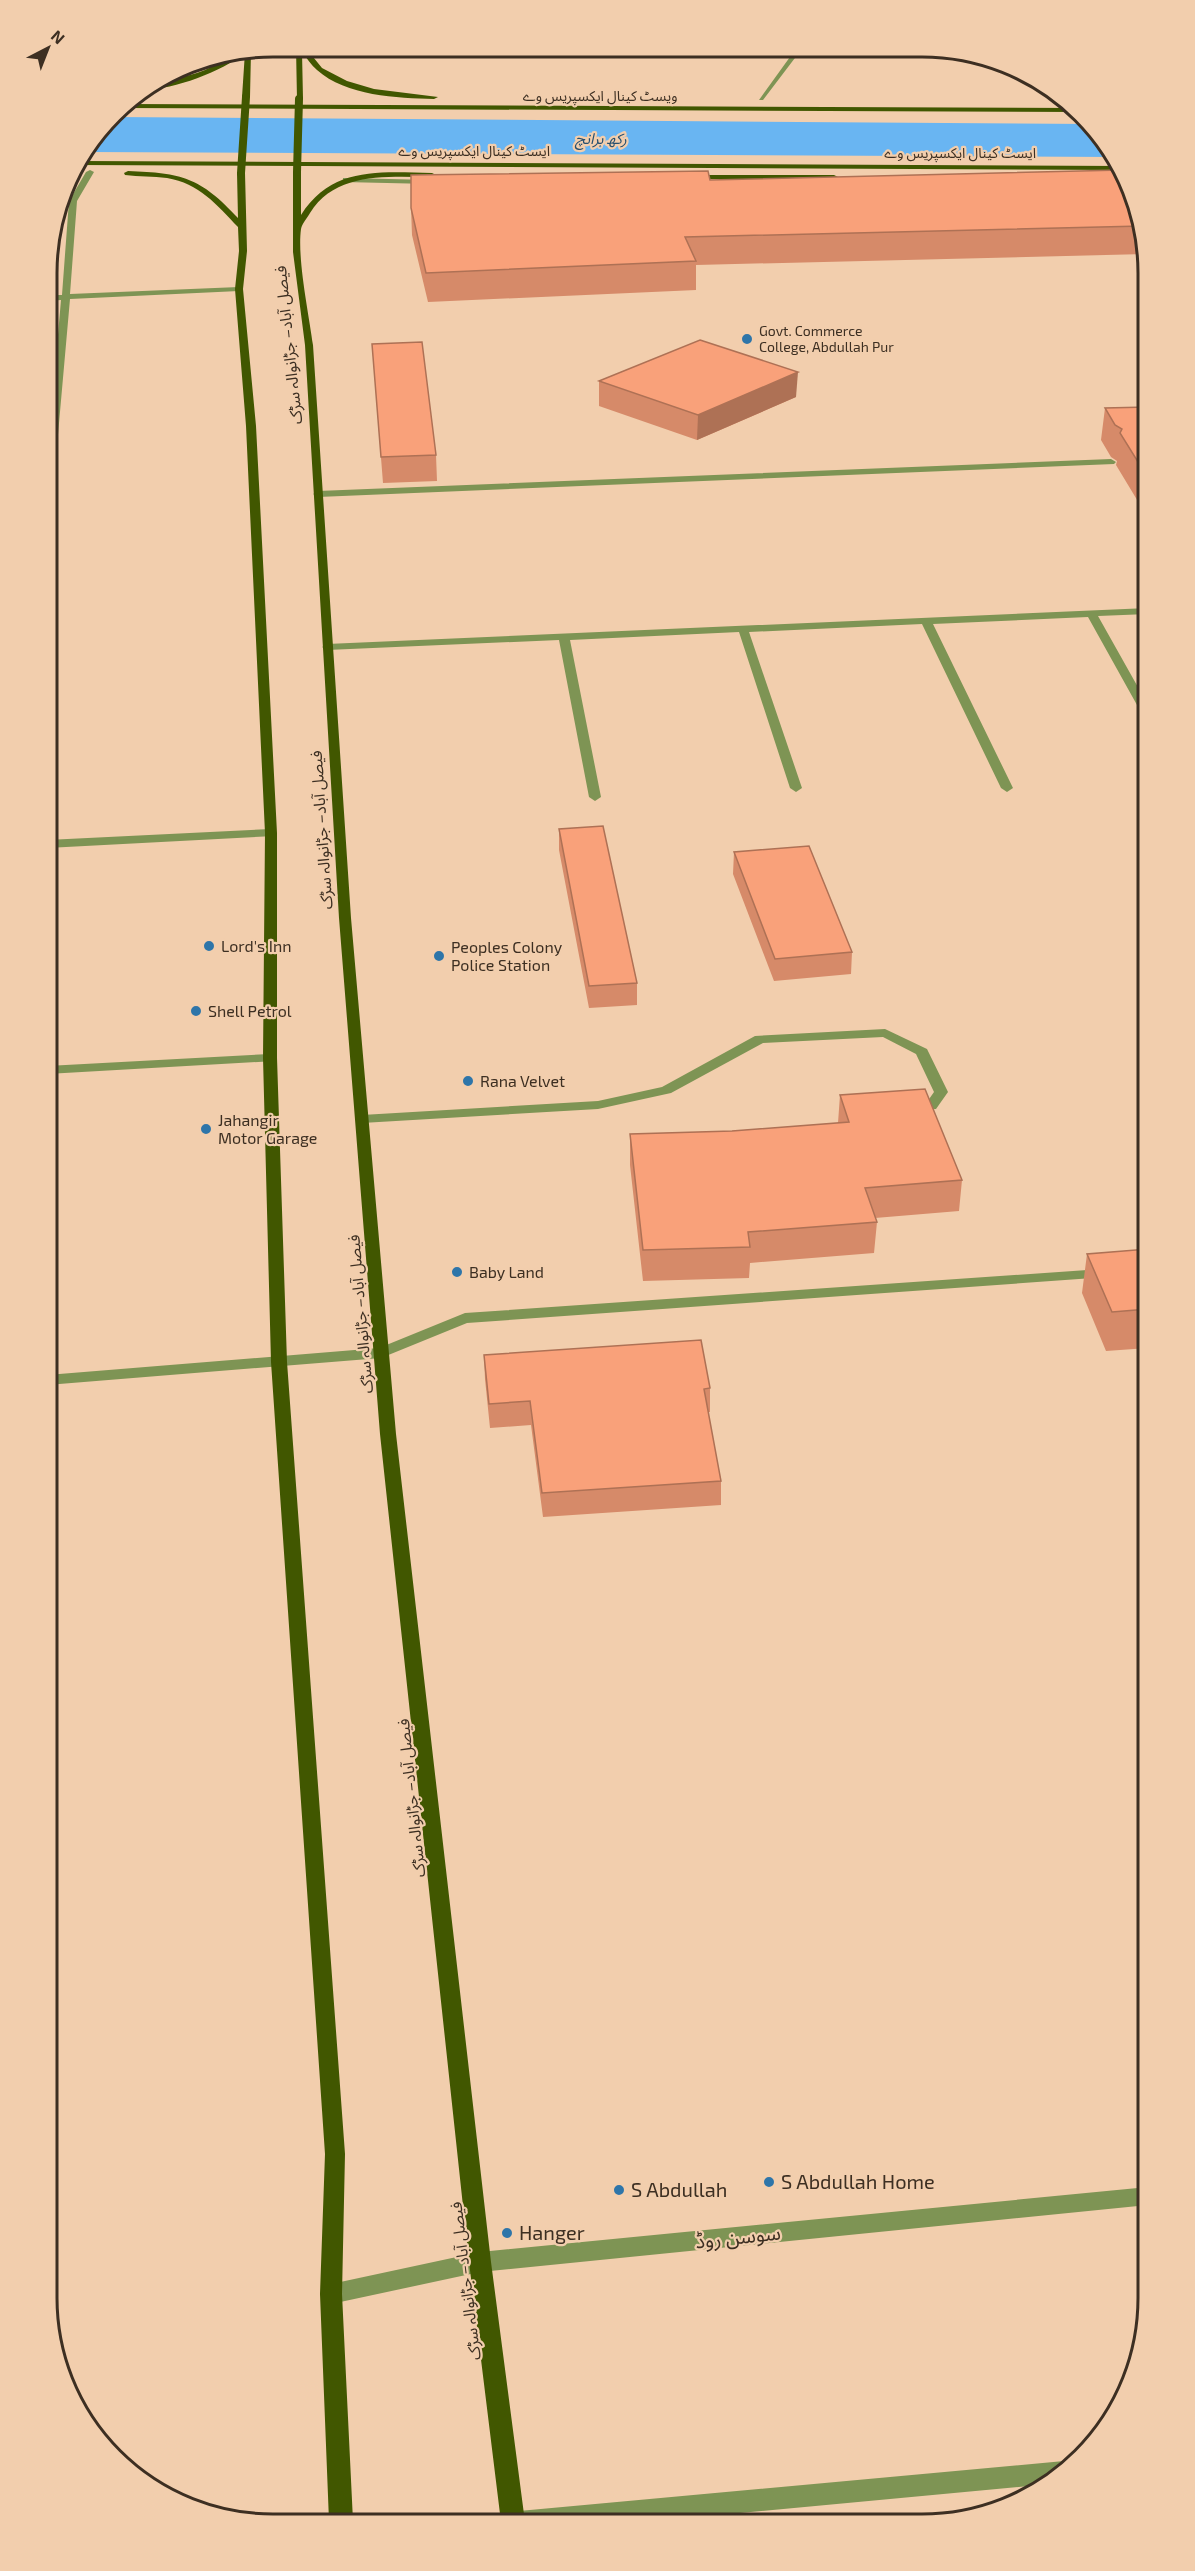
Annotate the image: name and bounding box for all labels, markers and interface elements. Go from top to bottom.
north arrow [18,18,78,78]
text: N [48,26,69,47]
street label: ویسٹ کینال ایکسپریس وے [523,87,677,106]
water label: رکھ برانچ [574,129,627,150]
street label: ایسٹ کینال ایکسپریس وے [398,142,550,161]
street label: ایسٹ کینال ایکسپریس وے [884,144,1036,163]
street label: فیصل آباد– جڑانوالہ سڑک [270,265,306,425]
place label: Govt. Commerce College, Abdullah Pur [759,322,894,355]
marker: Govt. Commerce College, Abdullah Pur [740,332,754,346]
street label: فیصل آباد– جڑانوالہ سڑک [305,750,337,910]
place label: Lord's Inn [221,936,292,955]
place label: Peoples Colony Police Station [451,937,563,974]
marker: Lord's Inn [202,939,216,953]
marker: Peoples Colony Police Station [432,949,446,963]
place label: Shell Petrol [208,1001,292,1020]
marker: Shell Petrol [189,1004,203,1018]
place label: Rana Velvet [480,1071,565,1090]
marker: Rana Velvet [461,1074,475,1088]
place label: Jahangir Motor Garage [218,1110,317,1147]
marker: Jahangir Motor Garage [199,1122,213,1136]
street label: فیصل آباد– جڑانوالہ سڑک [343,1234,377,1394]
place label: Baby Land [469,1262,544,1281]
marker: Baby Land [450,1265,464,1279]
street label: فیصل آباد– جڑانوالہ سڑک [393,1718,429,1878]
place label: S Abdullah Home [781,2169,935,2193]
marker: S Abdullah Home [762,2175,776,2189]
place label: S Abdullah [631,2177,727,2201]
marker: S Abdullah [612,2183,626,2197]
street label: فیصل آباد– جڑانوالہ سڑک [445,2201,485,2361]
place label: Hanger [519,2220,585,2244]
street label: سوسن روڈ [694,2220,782,2253]
marker: Hanger [500,2226,514,2240]

